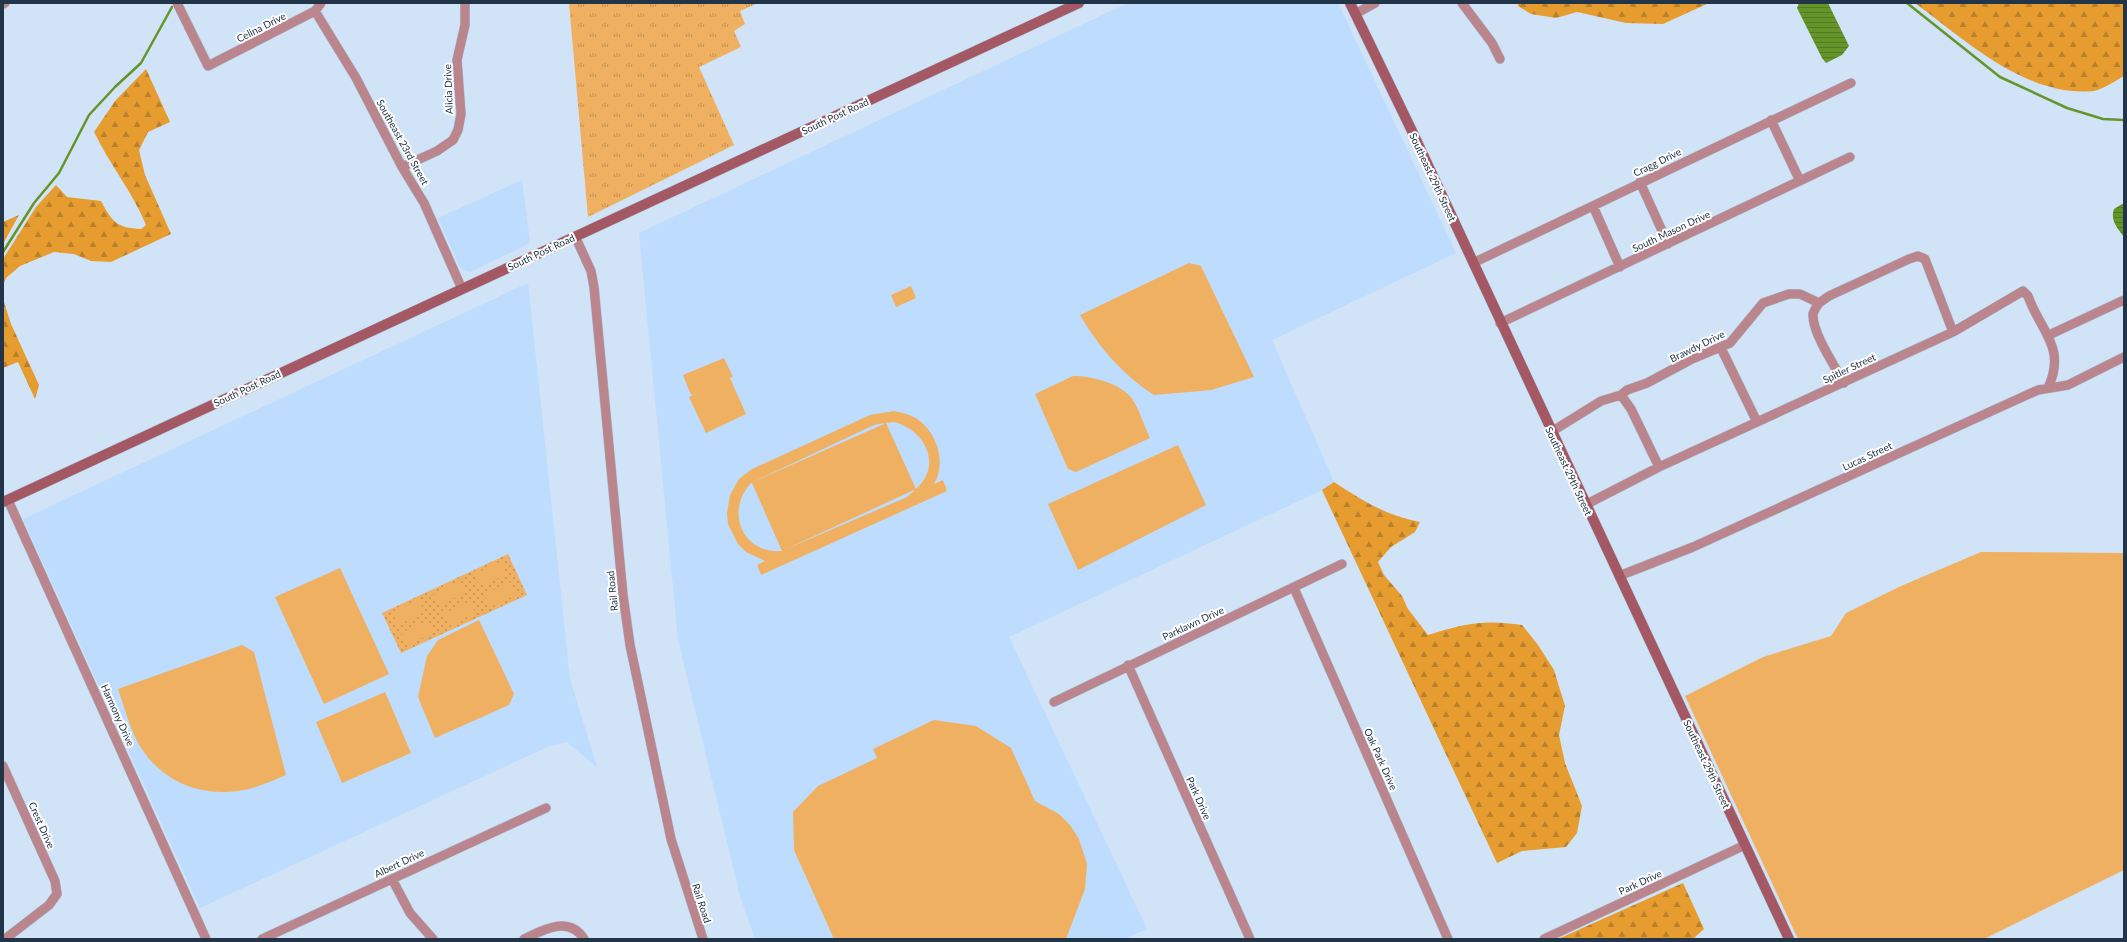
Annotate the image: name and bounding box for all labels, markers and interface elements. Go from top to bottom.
street label: Celina Drive [234,9,288,45]
street label: Alicia Drive [441,64,455,114]
street label: South Post Road [800,95,870,137]
street label: Southeast 23rd Street [374,97,432,187]
street label: Southeast 29th Street [1407,131,1459,223]
street label: Cragg Drive [1631,145,1683,179]
street label: South Mason Drive [1630,208,1712,254]
street label: South Post Road [506,231,576,273]
street label: Brawdy Drive [1668,328,1726,364]
street label: Spitler Street [1821,350,1878,385]
street label: South Post Road [212,367,282,409]
street label: Southeast 29th Street [1543,425,1595,517]
street label: Lucas Street [1840,439,1894,473]
street label: Rail Road [604,570,620,612]
street label: Parklawn Drive [1160,603,1226,643]
street label: Harmony Drive [99,682,137,748]
street label: Southeast 29th Street [1681,718,1733,810]
street label: Oak Park Drive [1362,726,1400,792]
street label: Park Drive [1184,775,1214,821]
street label: Crest Drive [26,800,58,850]
street label: Albert Drive [372,846,426,880]
street label: Park Drive [1617,867,1663,897]
street label: Rail Road [690,882,714,924]

